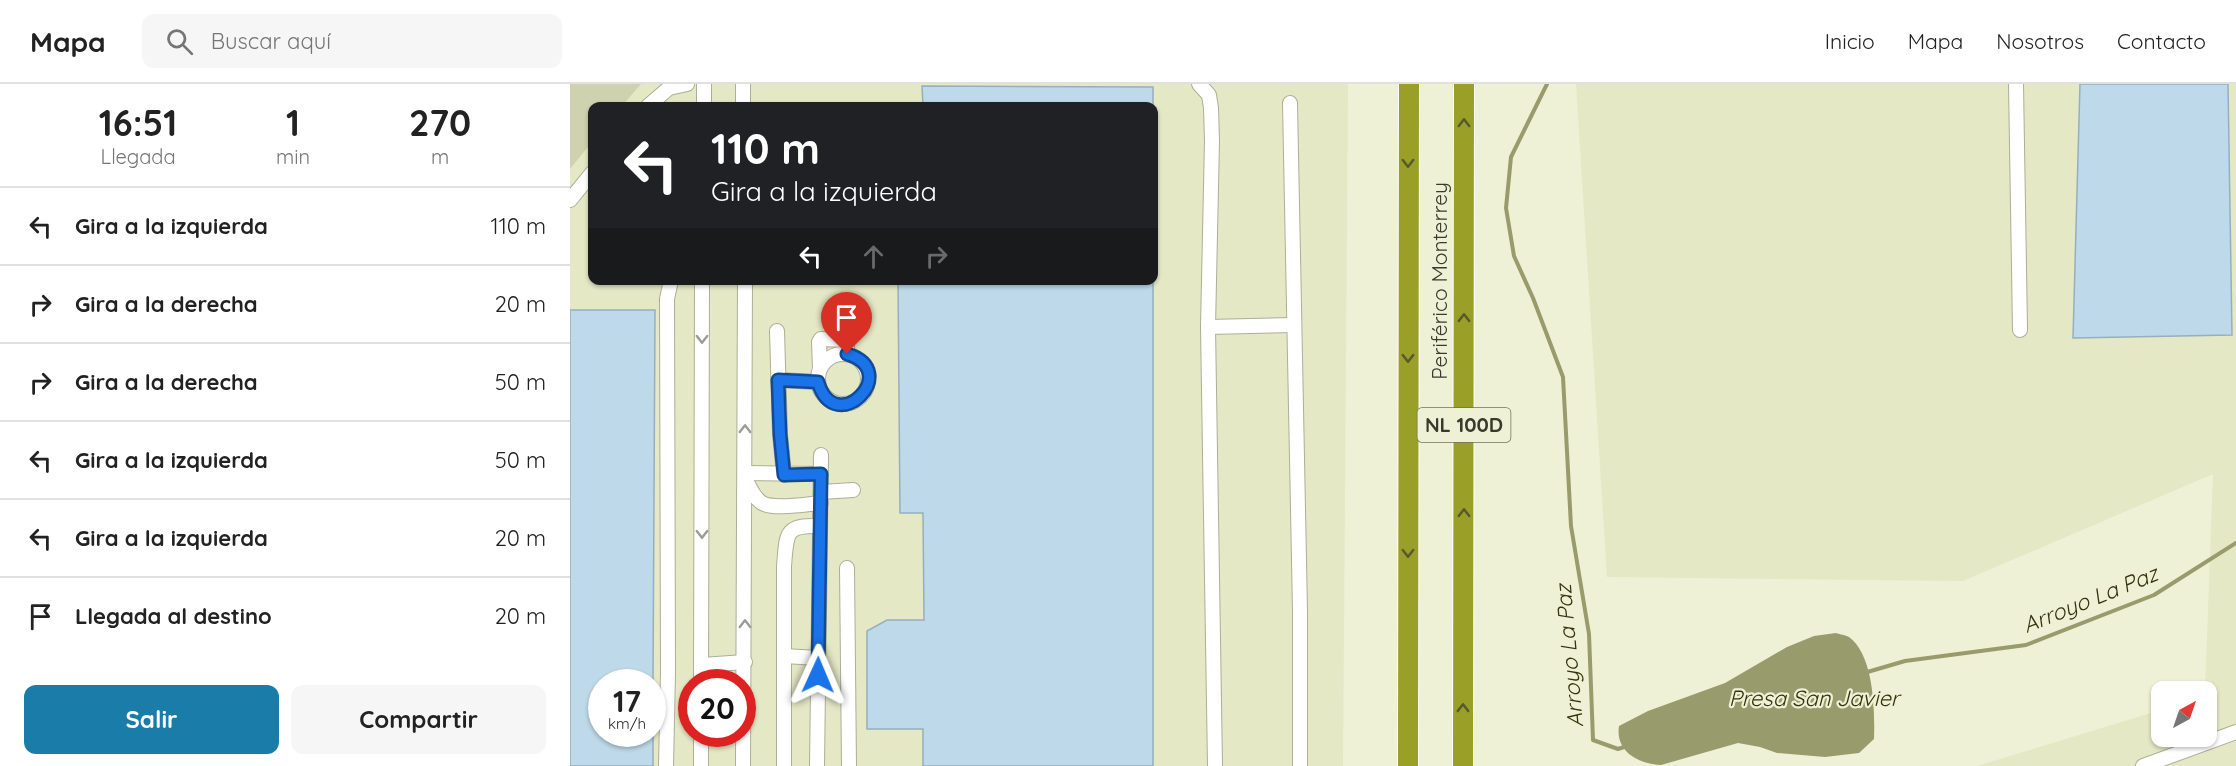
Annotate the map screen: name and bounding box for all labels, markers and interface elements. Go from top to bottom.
search box [142,14,562,68]
text: Mapa [30,24,106,59]
icon: search [163,25,196,58]
text: Buscar aquí [211,27,331,55]
text: Inicio [1825,28,1875,54]
text: Mapa [1908,28,1963,54]
text: Nosotros [1996,28,2084,54]
text: Contacto [2117,28,2206,54]
text: 16:51 [99,100,177,145]
text: 1 [286,100,300,145]
text: 270 [409,100,471,145]
one-way arrow [1458,118,1470,127]
text: 110 m [711,122,820,175]
icon: left [612,126,690,204]
text: Llegada [101,144,176,169]
text: min [276,144,310,169]
text: m [431,144,449,169]
one-way arrow [1402,159,1414,168]
text: Gira a la izquierda [711,174,937,208]
street label: Periférico Monterrey [1426,182,1452,380]
icon: left [24,210,57,243]
text: Gira a la izquierda [75,212,268,240]
text: 110 m [491,212,546,240]
icon: left [794,240,827,273]
icon: ahead [857,240,890,273]
icon: right [920,240,953,273]
icon: right [24,288,57,321]
text: Gira a la derecha [75,290,258,318]
text: 20 m [495,290,546,318]
pin [821,292,872,354]
icon: arrive [830,301,863,334]
one-way arrow [1458,313,1470,322]
one-way arrow [696,334,708,343]
one-way arrow [1402,354,1414,363]
icon: right [24,366,57,399]
text: Gira a la derecha [75,368,258,396]
text: 50 m [495,368,546,396]
road number: NL 100D [1418,408,1510,442]
one-way arrow [739,424,751,433]
icon: left [24,444,57,477]
text: Gira a la izquierda [75,446,268,474]
text: 50 m [495,446,546,474]
one-way arrow [1458,508,1470,517]
icon: left [24,522,57,555]
text: Gira a la izquierda [75,524,268,552]
text: 20 m [495,524,546,552]
one-way arrow [696,529,708,538]
one-way arrow [1402,549,1414,558]
water label: Arroyo La Paz [2018,558,2164,639]
water label: Arroyo La Paz [1549,581,1589,729]
icon: arrive [24,600,57,633]
text: Llegada al destino [75,602,272,630]
text: 20 m [495,602,546,630]
one-way arrow [739,619,751,628]
position arrow [786,643,850,707]
speed limit sign: 20 [678,669,756,747]
north arrow [2151,681,2217,747]
map controls [2151,681,2217,747]
text: 17 [613,682,641,720]
water label: Presa San Javier [1729,684,1902,712]
button: Salir [24,685,279,754]
button: Compartir [291,685,546,754]
one-way arrow [1457,703,1469,712]
text: km/h [608,714,646,733]

